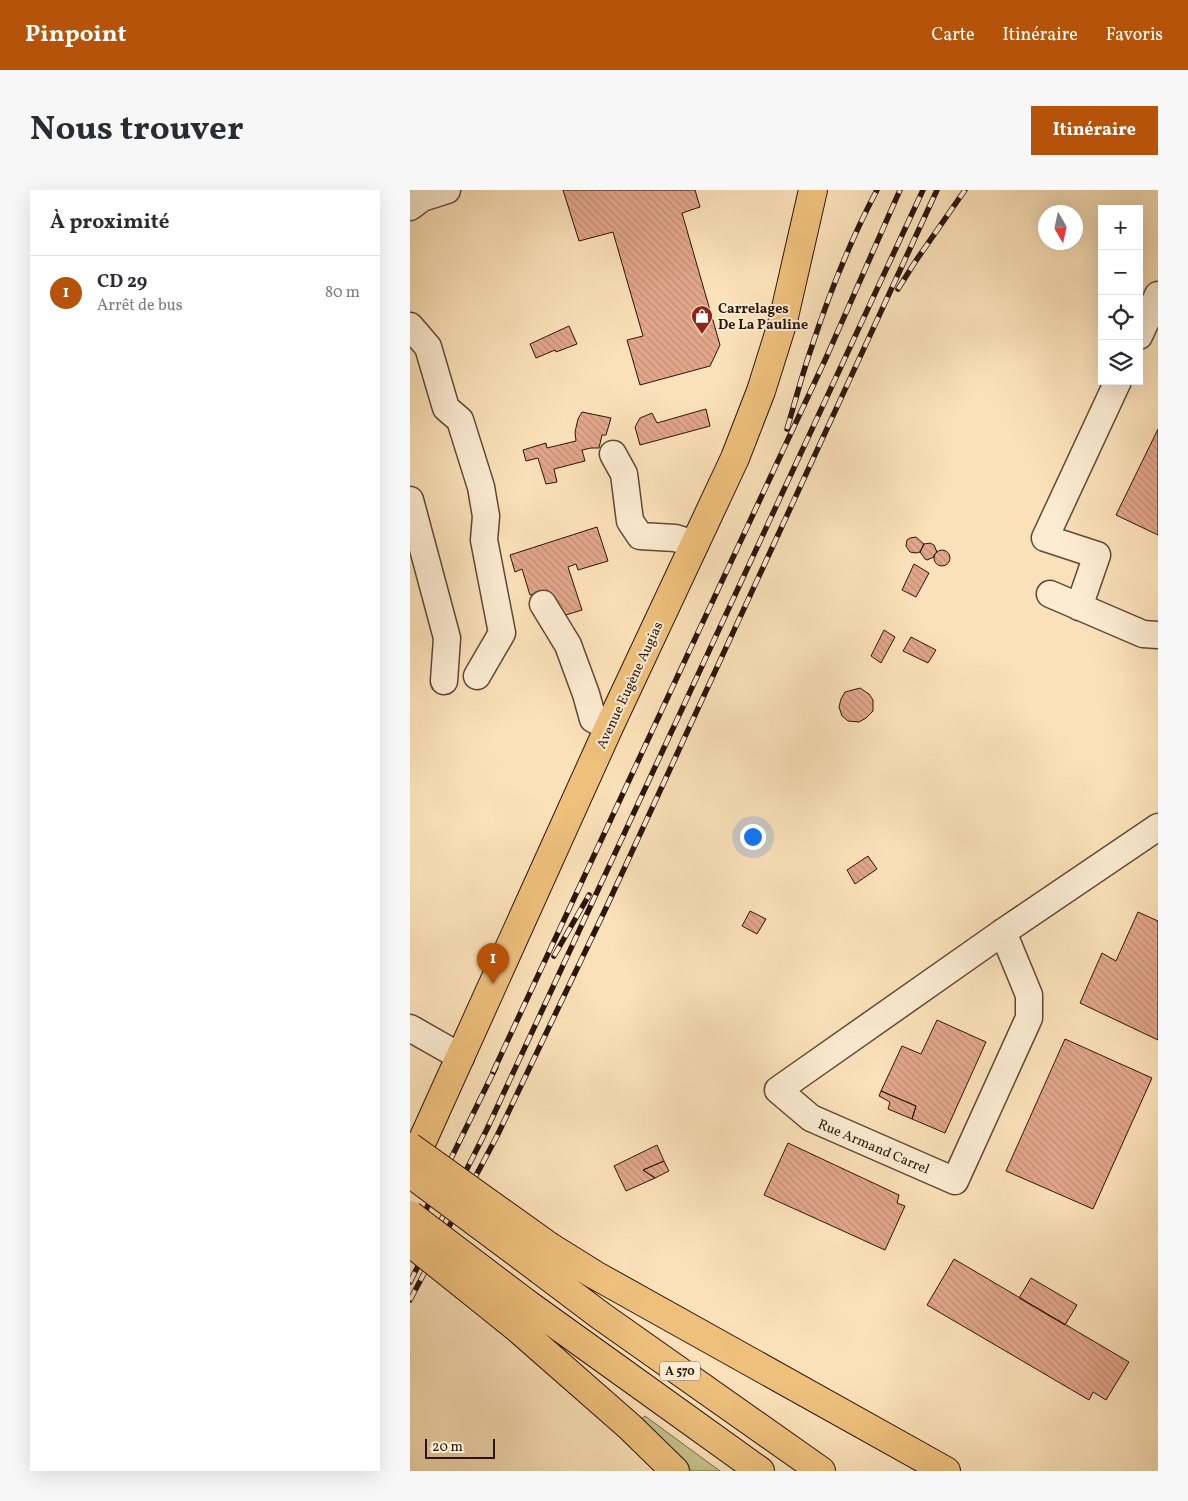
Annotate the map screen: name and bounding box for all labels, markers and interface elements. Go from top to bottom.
text: Pinpoint [25,18,127,52]
text: Carte [931,23,974,48]
text: Itinéraire [1002,23,1078,48]
text: Favoris [1106,23,1163,48]
text: Nous trouver [30,106,244,154]
button: Itinéraire [1031,106,1158,155]
north arrow [1038,205,1083,250]
map controls [1098,205,1143,385]
button: + [1098,205,1143,250]
text: À proximité [50,208,169,237]
button: − [1098,250,1143,295]
text: CD 29 [97,269,147,295]
text: 1 [63,282,69,304]
text: 80 m [325,282,360,304]
text: Arrêt de bus [97,295,183,317]
button: locate [1098,295,1143,340]
place label: Carrelages De La Pauline [718,300,808,335]
shop icon: Carrelages De La Pauline [690,304,714,335]
button: layers [1098,340,1143,385]
street label: Avenue Eugène Augias [593,619,668,752]
your location [740,824,766,850]
pin: 1 [477,943,509,984]
street label: Rue Armand Carrel [815,1115,932,1180]
road number: A 570 [660,1362,700,1380]
scale bar [425,1436,495,1459]
text: 20 m [432,1438,463,1457]

